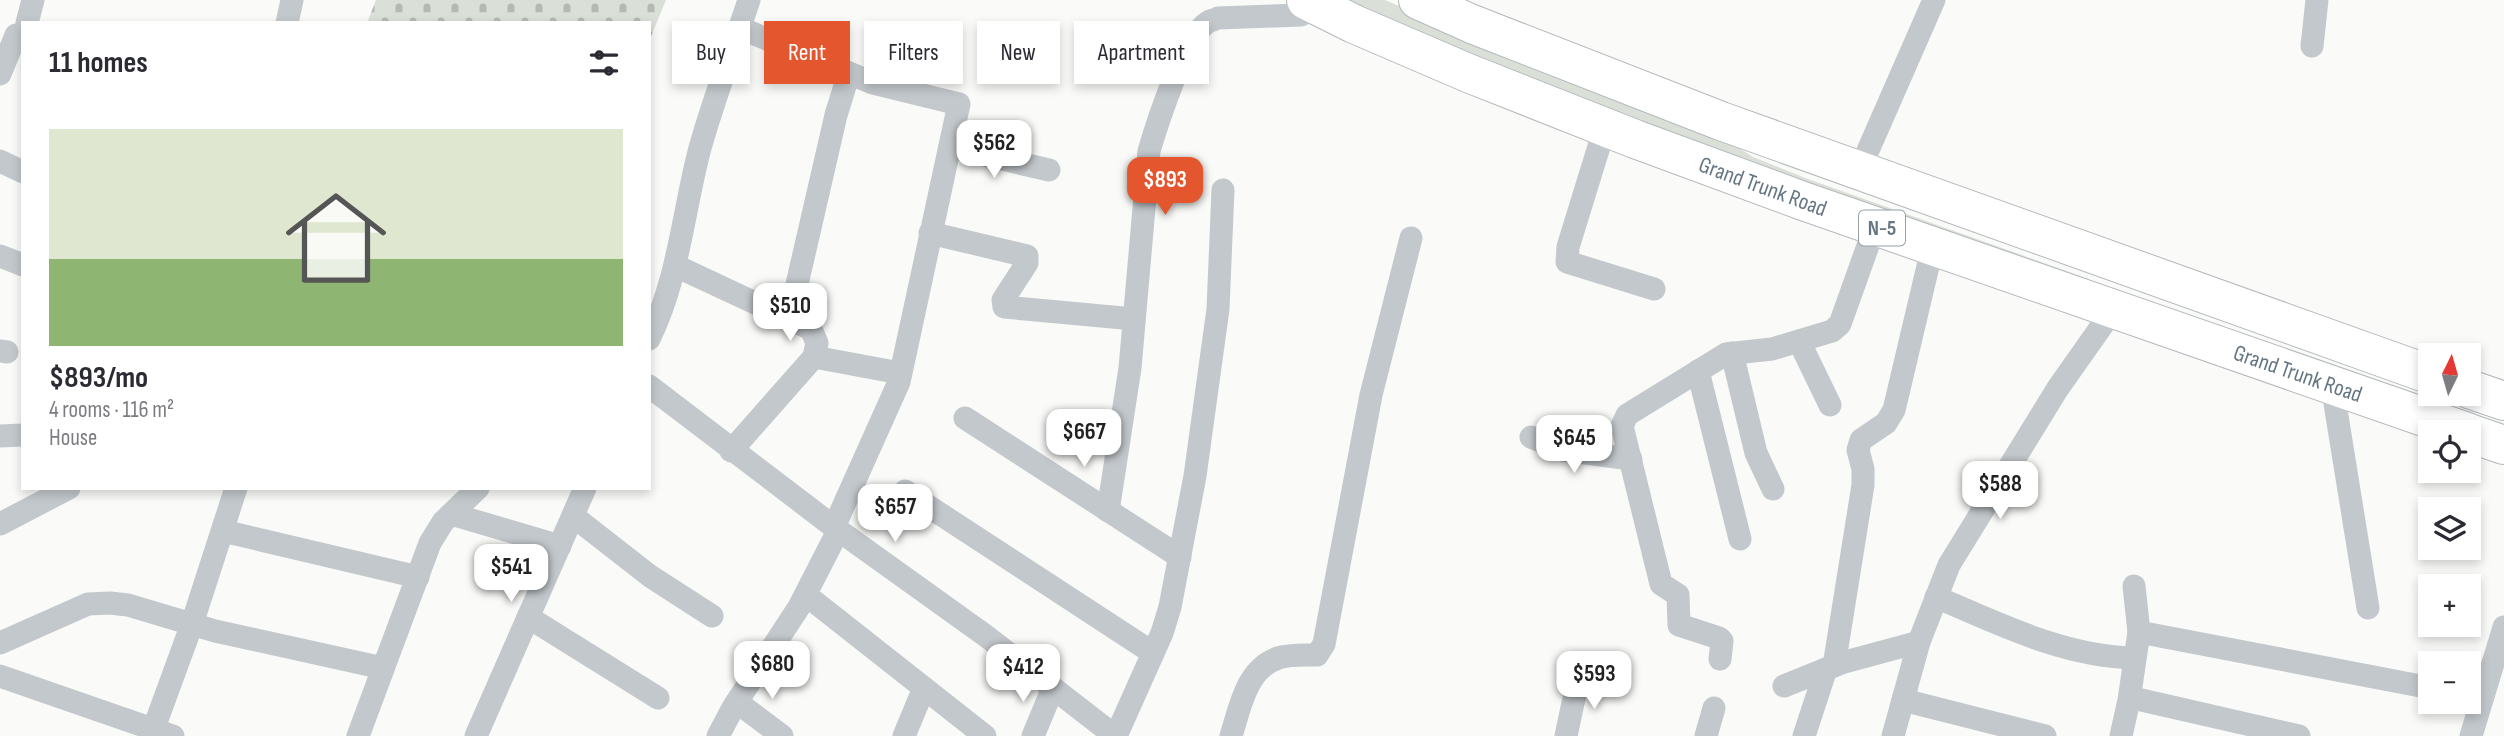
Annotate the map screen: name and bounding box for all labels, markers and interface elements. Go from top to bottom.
chip: Buy [672,21,750,84]
chip: Rent [764,21,850,84]
chip: Filters [864,21,963,84]
chip: New [977,21,1060,84]
chip: Apartment [1074,21,1209,84]
icon: filters [585,44,623,82]
text: 11 homes [49,45,148,81]
pin: $562 [953,120,1035,180]
text: $562 [973,129,1015,157]
street label: Grand Trunk Road [1695,151,1830,223]
pin: $893 [1124,158,1206,217]
text: $893 [1143,166,1187,194]
icon: home [273,175,399,301]
road number: N-5 [1859,210,1905,246]
pin: $510 [749,284,831,343]
text: $510 [769,292,811,320]
street label: Grand Trunk Road [2230,339,2366,409]
north arrow [2418,343,2482,406]
map controls [2418,343,2481,714]
text: $893/mo [49,360,148,396]
text: 4 rooms · 116 m² [49,396,174,424]
pin: $667 [1043,410,1125,469]
pin: $645 [1533,416,1615,475]
text: $667 [1062,418,1106,446]
button: locate [2418,420,2481,483]
text: House [49,424,97,452]
text: $645 [1552,424,1596,452]
pin: $588 [1959,462,2041,521]
text: $588 [1978,470,2022,498]
pin: $657 [854,484,936,544]
text: $657 [874,493,916,521]
button: layers [2418,497,2481,560]
pin: $541 [470,544,552,604]
text: $541 [490,553,532,581]
button: + [2418,574,2481,637]
pin: $680 [731,642,813,701]
pin: $412 [982,644,1064,704]
text: $680 [750,650,794,678]
button: − [2418,651,2481,714]
pin: $593 [1553,652,1635,711]
text: $412 [1002,653,1044,681]
text: $593 [1572,660,1616,688]

